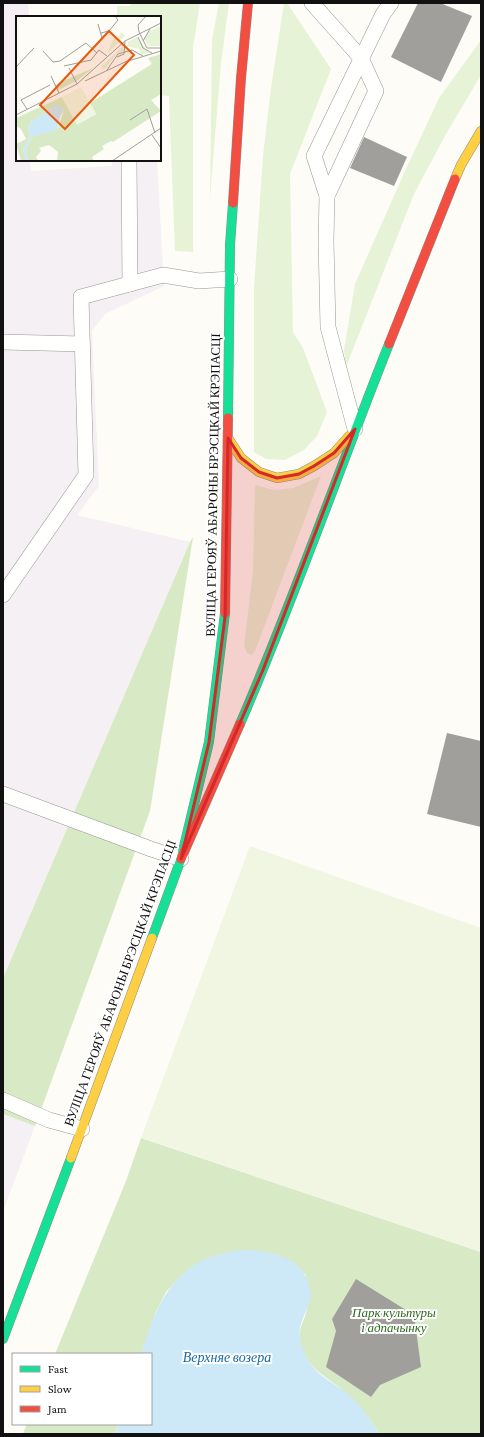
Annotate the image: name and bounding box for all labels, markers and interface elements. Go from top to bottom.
inset map [16,16,161,161]
street label: ВУЛІЦА ГЕРОЯЎ АБАРОНЫ БРЭСЦКАЙ КРЭПАСЦІ [203,333,223,637]
street label: ВУЛІЦА ГЕРОЯЎ АБАРОНЫ БРЭСЦКАЙ КРЭПАСЦІ [61,838,179,1128]
park label: Парк культуры і адпачынку [351,1305,436,1335]
water label: Верхняе возера [183,1349,271,1365]
legend [12,1353,152,1425]
text: Fast [48,1362,69,1376]
text: Slow [48,1382,72,1396]
text: Jam [47,1402,67,1416]

